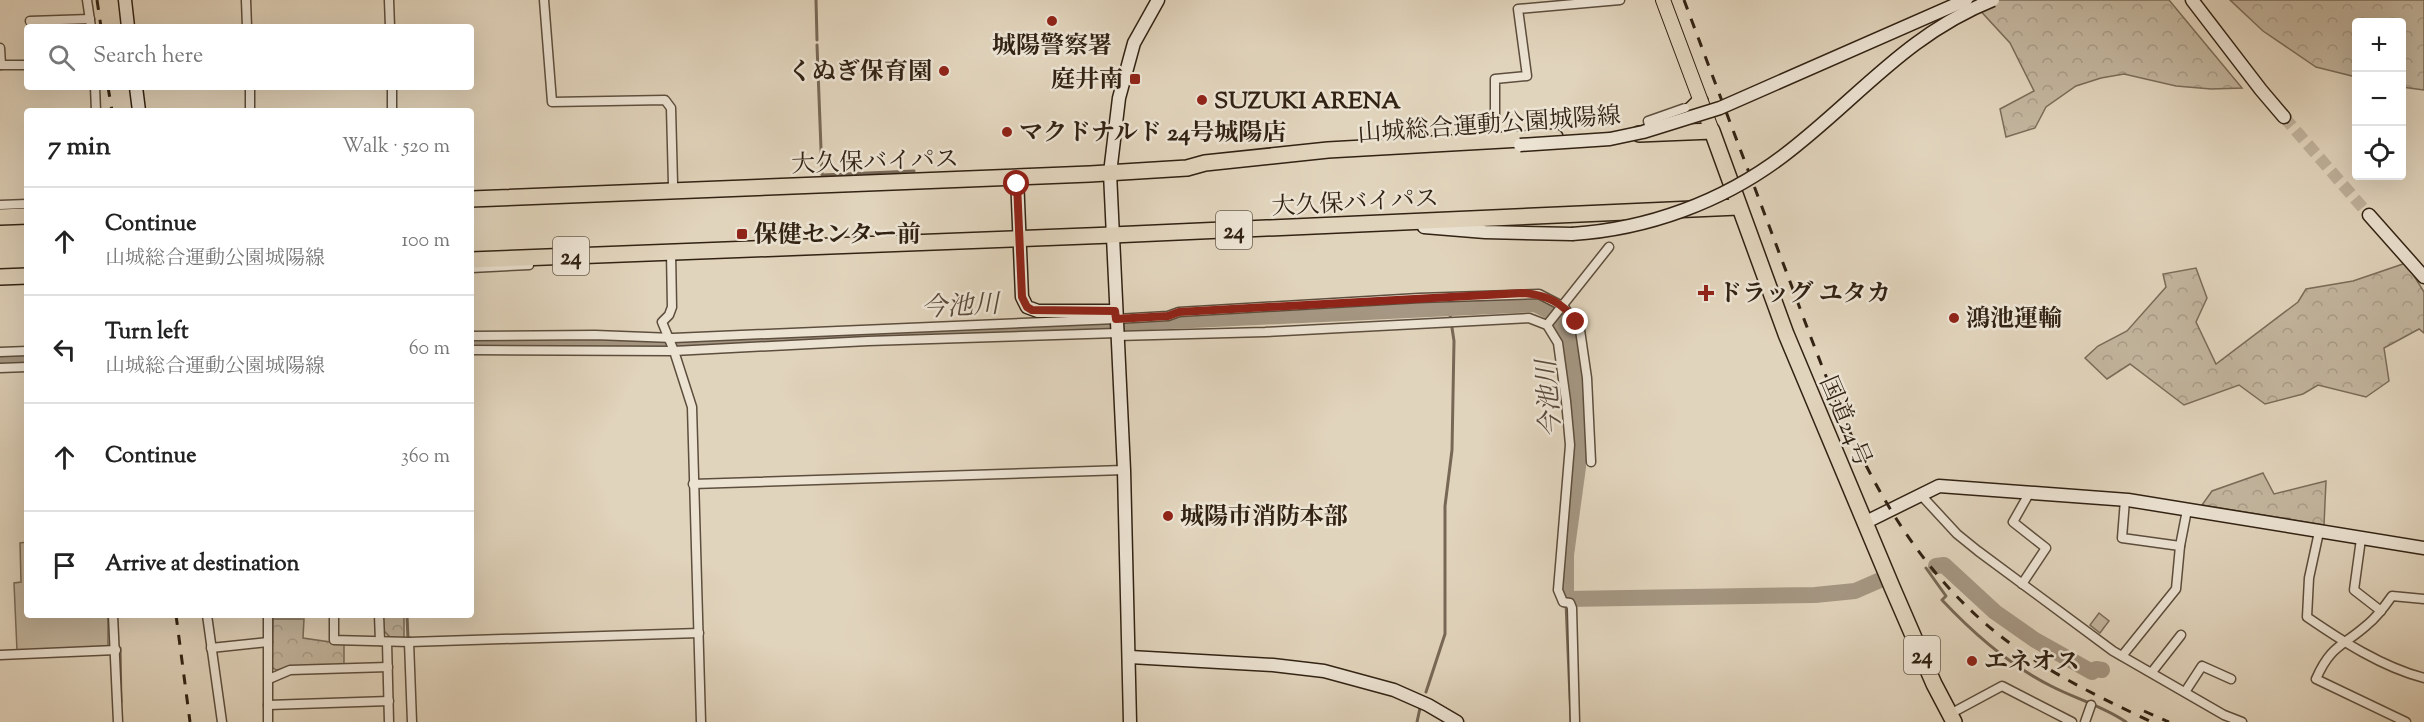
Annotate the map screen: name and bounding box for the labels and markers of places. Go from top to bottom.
marker: 城陽警察署 [1045,14,1059,28]
place label: 城陽警察署 [992,30,1112,64]
place label: くぬぎ保育園 [788,56,932,90]
marker: くぬぎ保育園 [937,64,951,78]
place label: 庭井南 [1051,64,1123,98]
marker: 庭井南 [1128,72,1142,86]
place label: SUZUKI ARENA [1214,85,1401,119]
marker: SUZUKI ARENA [1195,93,1209,107]
place label: マクドナルド 24号城陽店 [1019,117,1286,151]
marker: マクドナルド 24号城陽店 [1000,125,1014,139]
place label: 保健センター前 [754,219,921,253]
marker: 保健センター前 [735,227,749,241]
place label: ドラッグ ユタカ [1718,278,1891,312]
marker: ドラッグ ユタカ [1699,286,1713,300]
place label: 鴻池運輸 [1966,303,2062,337]
marker: 鴻池運輸 [1947,311,1961,325]
place label: 城陽市消防本部 [1180,501,1348,535]
marker: 城陽市消防本部 [1161,509,1175,523]
place label: エネオス [1984,646,2080,680]
marker: エネオス [1965,654,1979,668]

